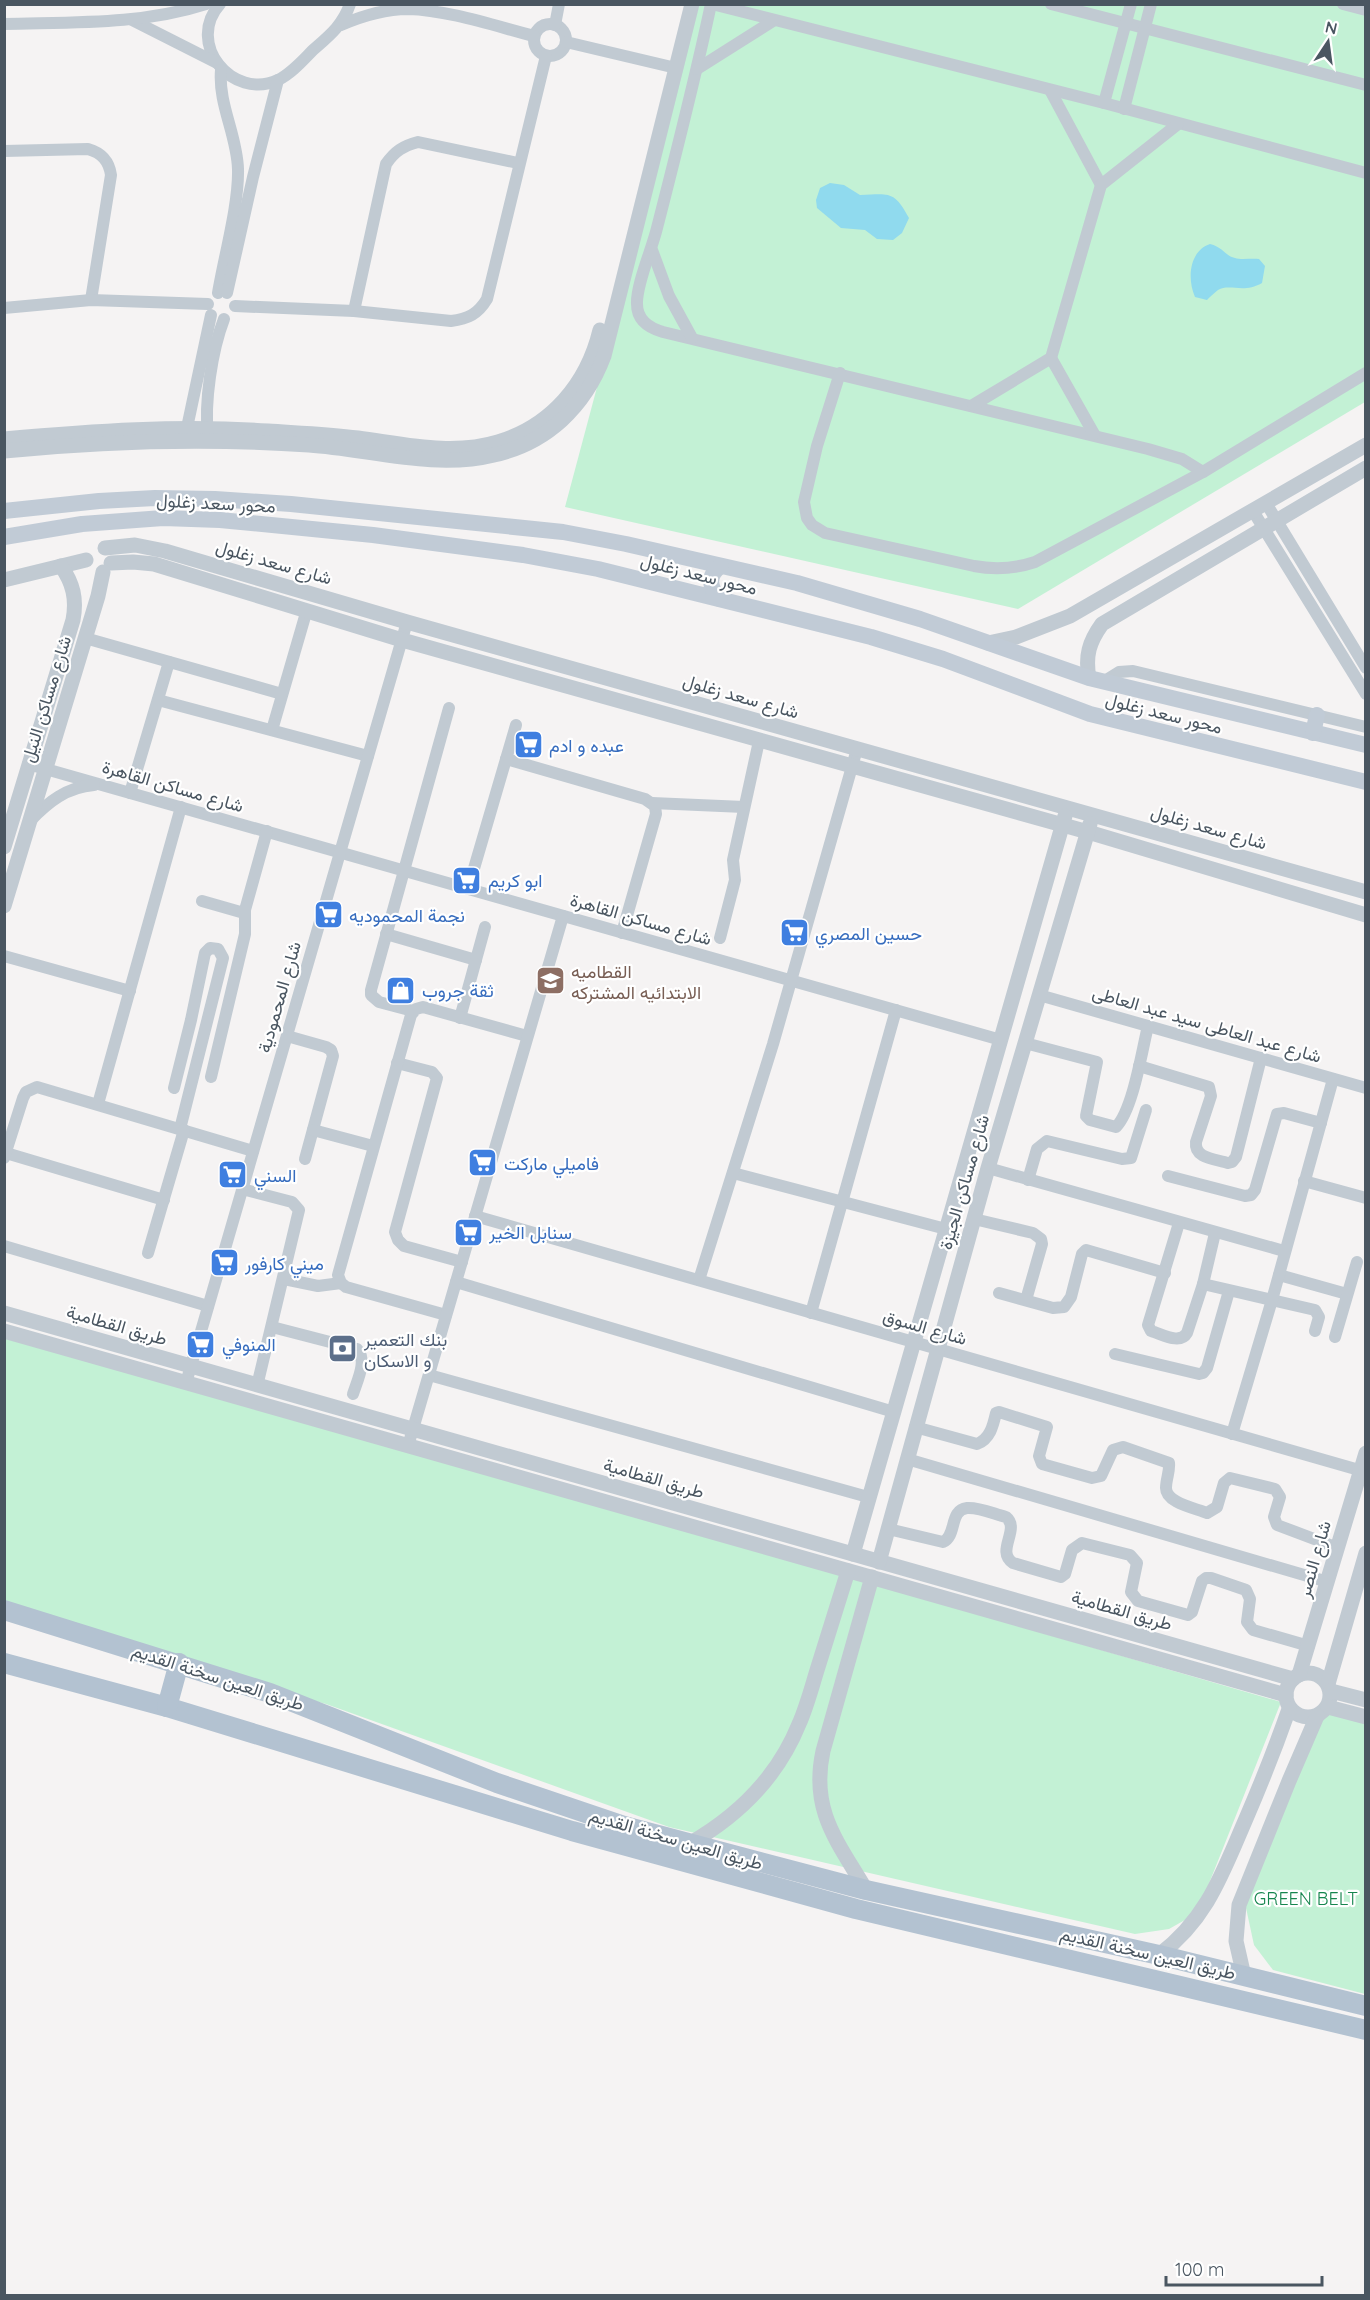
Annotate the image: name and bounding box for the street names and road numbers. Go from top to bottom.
street label: محور سعد زغلول [156,488,276,518]
street label: شارع سعد زغلول [213,534,335,590]
street label: محور سعد زغلول [638,548,760,600]
street label: شارع مساكن النيل [16,633,77,765]
street label: شارع سعد زغلول [680,668,802,724]
street label: محور سعد زغلول [1103,687,1225,739]
street label: شارع مساكن القاهرة [99,755,246,818]
street label: شارع سعد زغلول [1148,799,1270,855]
street label: شارع مساكن القاهرة [567,888,714,951]
street label: شارع المحمودية [252,939,307,1056]
street label: شارع عبد العاطى سيد عبد العاطى [1090,980,1324,1069]
street label: شارع مساكن الجيزة [934,1112,995,1252]
street label: طريق القطامية [64,1300,170,1350]
street label: شارع السوق [880,1304,970,1351]
street label: طريق القطامية [601,1453,707,1503]
street label: شارع النصر [1292,1518,1337,1601]
street label: طريق القطامية [1069,1585,1175,1635]
street label: طريق العين سخنة القديم [129,1638,307,1717]
street label: طريق العين سخنة القديم [586,1803,765,1876]
street label: طريق العين سخنة القديم [1058,1922,1238,1985]

